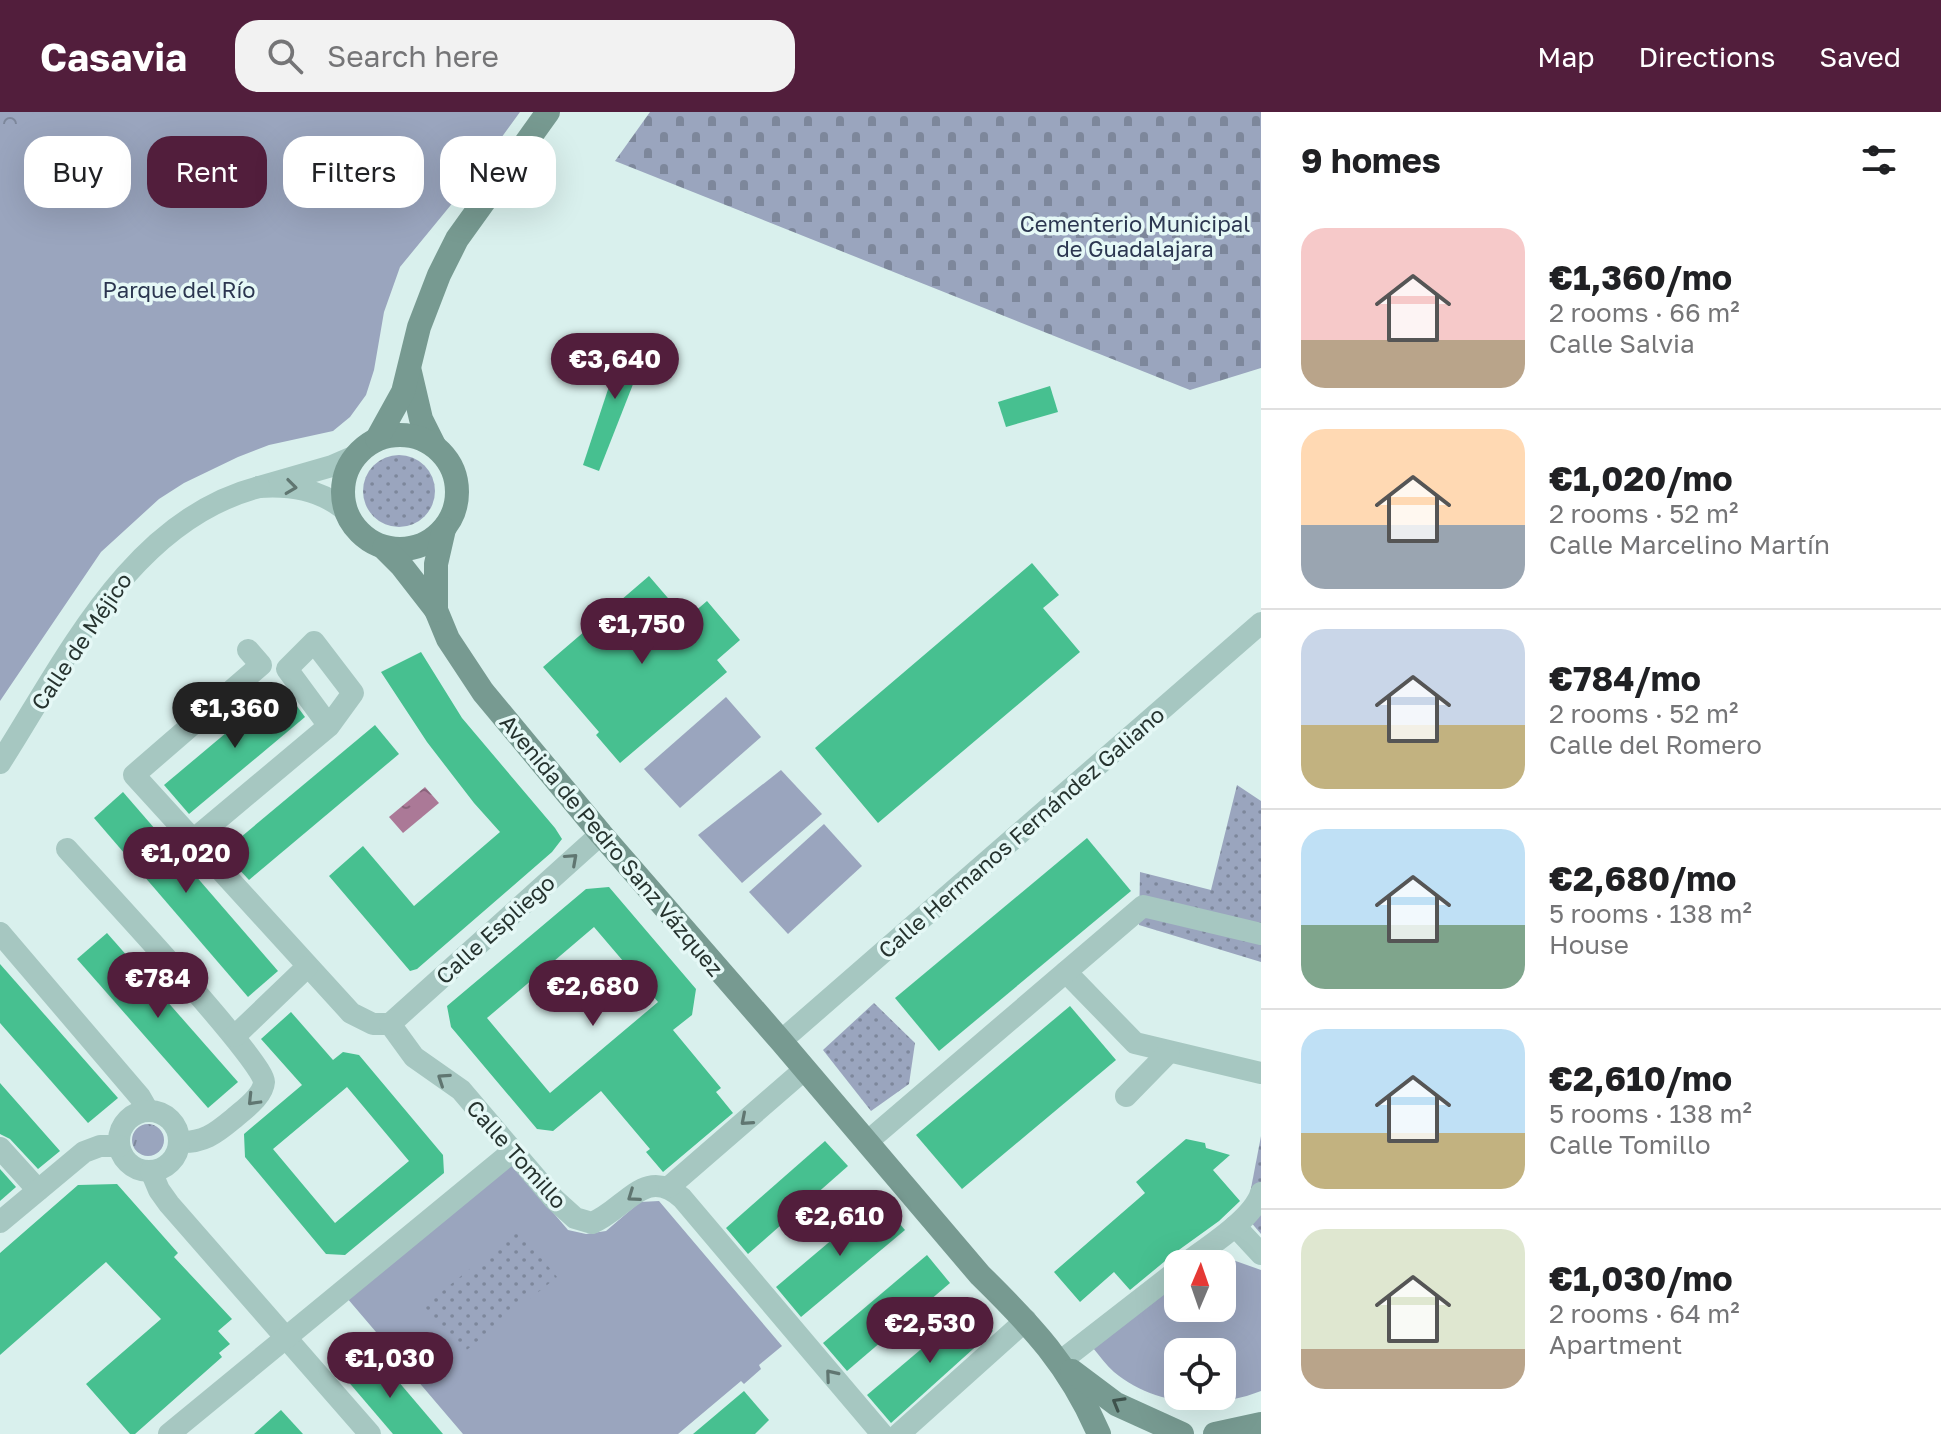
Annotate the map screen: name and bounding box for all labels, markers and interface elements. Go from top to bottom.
search box [235,20,795,92]
text: Casavia [40,34,187,79]
icon: search [263,34,307,78]
text: Search here [327,38,499,74]
text: Map [1537,40,1594,73]
text: Directions [1638,40,1775,73]
text: Saved [1819,40,1901,73]
chip: Buy [24,136,131,208]
chip: Rent [147,136,267,208]
chip: Filters [283,136,424,208]
chip: New [440,136,556,208]
icon: filters [1857,138,1901,182]
text: 9 homes [1301,140,1441,180]
park label: Cementerio Municipal de Guadalajara [1020,210,1250,262]
text: €1,360/mo [1549,257,1732,297]
icon: home [1365,260,1461,356]
park label: Parque del Río [103,276,255,303]
text: 2 rooms · 66 m² [1549,297,1740,328]
text: Calle Salvia [1549,328,1695,359]
pin: €3,640 [550,333,680,401]
text: €3,640 [569,343,661,374]
text: €1,020/mo [1549,458,1733,498]
icon: home [1365,461,1461,557]
one-way arrow [284,479,297,496]
text: 2 rooms · 52 m² [1549,498,1738,529]
text: Calle Marcelino Martín [1549,529,1830,560]
street label: Calle de Méjico [25,567,137,715]
pin: €1,750 [577,598,707,666]
text: €1,750 [599,608,685,639]
text: €784/mo [1549,658,1701,698]
icon: home [1365,661,1461,757]
pin: €1,360 [170,682,300,750]
text: €1,360 [190,692,280,723]
text: 2 rooms · 52 m² [1549,698,1738,729]
street label: Calle Hermanos Fernández Galiano [872,700,1170,964]
street label: Avenida de Pedro Sanz Vázquez [495,709,729,981]
text: Calle del Romero [1549,729,1762,760]
pin: €1,020 [121,827,251,895]
text: €1,020 [141,837,231,868]
one-way arrow [563,854,578,869]
text: €2,680/mo [1549,858,1737,898]
icon: home [1365,861,1461,957]
street label: Calle Espliego [430,869,560,989]
text: 5 rooms · 138 m² [1549,898,1752,929]
text: House [1549,929,1629,960]
pin: €784 [111,952,205,1020]
pin: €2,680 [528,960,658,1028]
text: €784 [125,962,191,993]
text: €2,680 [547,970,639,1001]
text: €2,610/mo [1549,1058,1732,1098]
icon: home [1365,1061,1461,1157]
one-way arrow [438,1073,452,1088]
one-way arrow [247,1091,262,1105]
street label: Calle Tomillo [461,1094,573,1214]
text: 5 rooms · 138 m² [1549,1098,1752,1129]
one-way arrow [741,1110,755,1125]
text: Calle Tomillo [1549,1129,1711,1160]
one-way arrow [627,1186,642,1201]
pin: €2,610 [775,1190,905,1258]
text: €2,610 [795,1200,885,1231]
north arrow [1164,1250,1236,1322]
map controls [1164,1250,1236,1410]
text: €1,030/mo [1549,1258,1733,1298]
icon: home [1365,1261,1461,1357]
pin: €2,530 [865,1297,995,1365]
text: 2 rooms · 64 m² [1549,1298,1740,1329]
text: €2,530 [884,1307,976,1338]
text: Apartment [1549,1329,1682,1360]
pin: €1,030 [325,1332,455,1400]
button: locate [1164,1338,1236,1410]
text: €1,030 [345,1342,435,1373]
one-way arrow [826,1370,841,1385]
one-way arrow [1112,1398,1126,1413]

